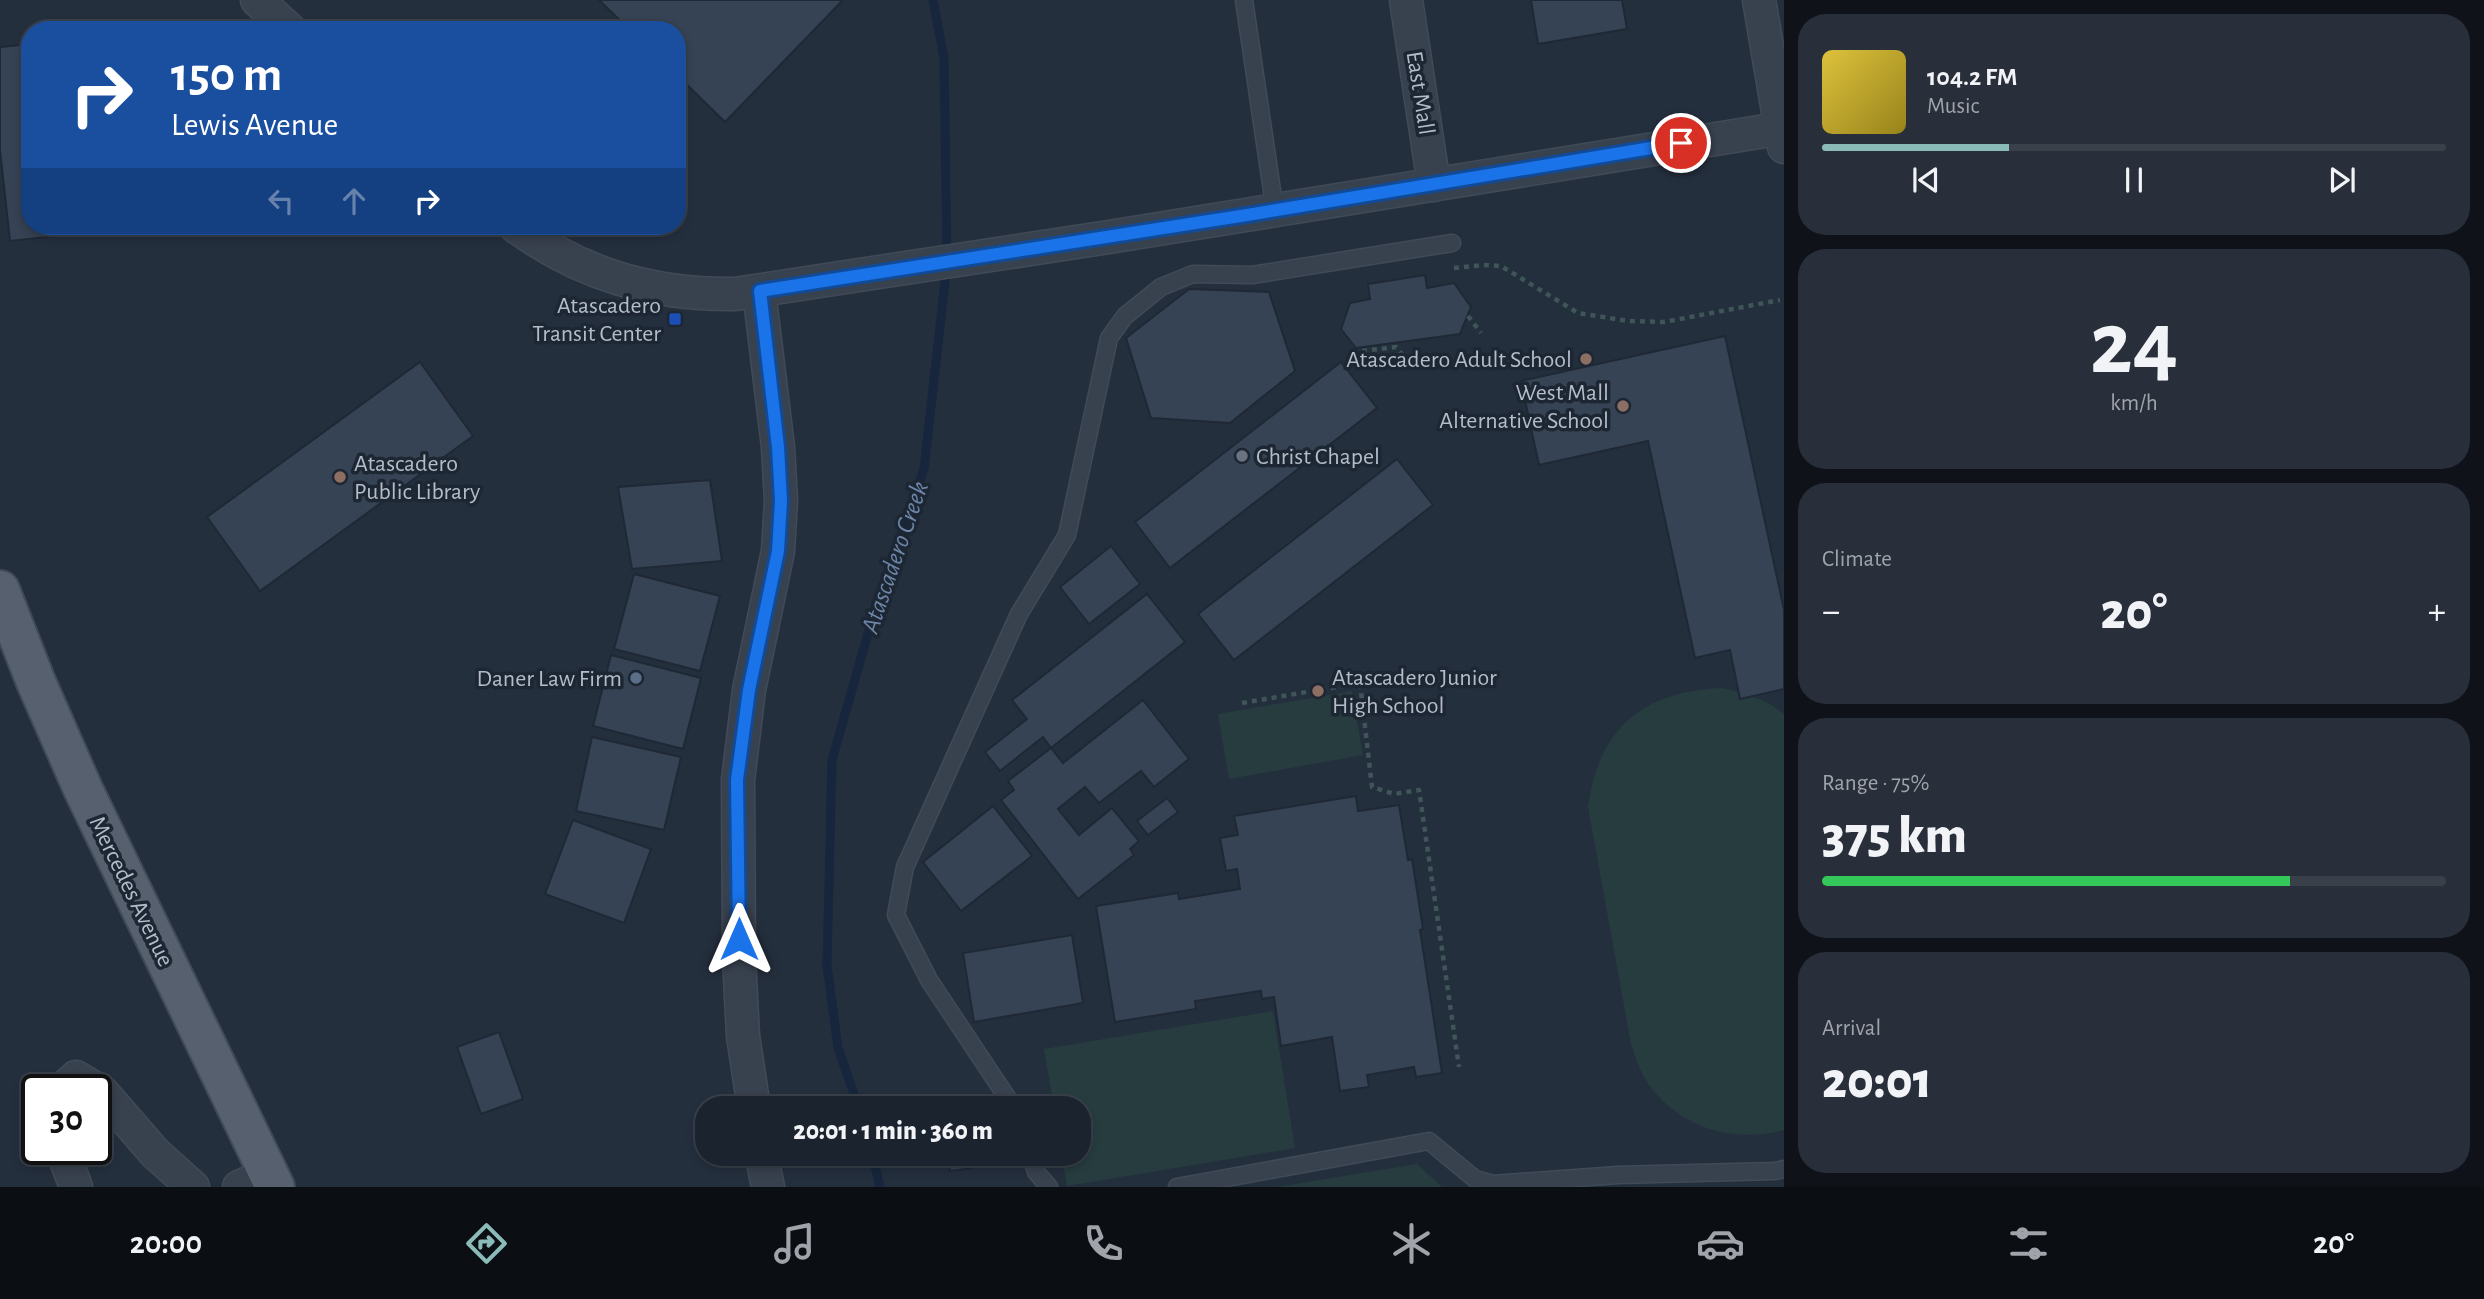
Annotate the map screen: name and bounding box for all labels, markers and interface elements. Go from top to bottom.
icon: right [56,49,147,140]
street label: East Mall [1402,50,1438,137]
text: 150 m [171,51,282,100]
text: 104.2 FM [1927,64,2017,90]
text: Music [1927,95,1979,118]
text: Lewis Avenue [171,109,338,141]
pin [1651,113,1711,173]
icon: arrive [1662,124,1700,162]
icon: previous [1907,161,1945,199]
icon: pause [2115,161,2153,199]
icon: next [2323,161,2361,199]
icon: left [262,182,300,220]
icon: ahead [335,182,373,220]
icon: right [408,182,446,220]
place label: Atascadero Transit Center [532,294,661,346]
text: 24 [2090,299,2178,390]
marker: Atascadero Transit Center [667,311,683,327]
place label: Atascadero Adult School [1346,348,1572,372]
marker: Atascadero Adult School [1578,351,1594,367]
place label: West Mall Alternative School [1439,381,1609,433]
text: km/h [2110,392,2158,415]
marker: West Mall Alternative School [1615,398,1631,414]
place label: Christ Chapel [1256,445,1380,469]
marker: Christ Chapel [1234,448,1250,464]
place label: Atascadero Public Library [354,452,480,504]
marker: Atascadero Public Library [332,469,348,485]
water label: Atascadero Creek [857,478,933,637]
text: Climate [1822,548,1892,571]
text: 20° [2100,586,2168,638]
text: − [1822,593,1840,631]
text: + [2428,593,2446,631]
place label: Atascadero Junior High School [1332,666,1497,718]
place label: Daner Law Firm [476,667,622,691]
marker: Daner Law Firm [628,670,644,686]
marker: Atascadero Junior High School [1310,683,1326,699]
text: Range · 75% [1822,772,1929,795]
text: 375 km [1822,810,1967,862]
street label: Mercedes Avenue [84,813,178,970]
position arrow [702,902,776,976]
text: Arrival [1822,1017,1881,1040]
text: 20:01 [1822,1055,1932,1107]
speed limit sign: 30 [21,1074,112,1165]
text: 20:01 · 1 min · 360 m [793,1118,993,1144]
icon: directions [462,1219,511,1268]
icon: music [770,1219,819,1268]
icon: phone [1079,1219,1128,1268]
icon: climate [1387,1219,1436,1268]
icon: car [1696,1219,1745,1268]
icon: filters [2004,1219,2053,1268]
text: 20:00 [130,1227,202,1259]
text: 20° [2313,1227,2354,1259]

